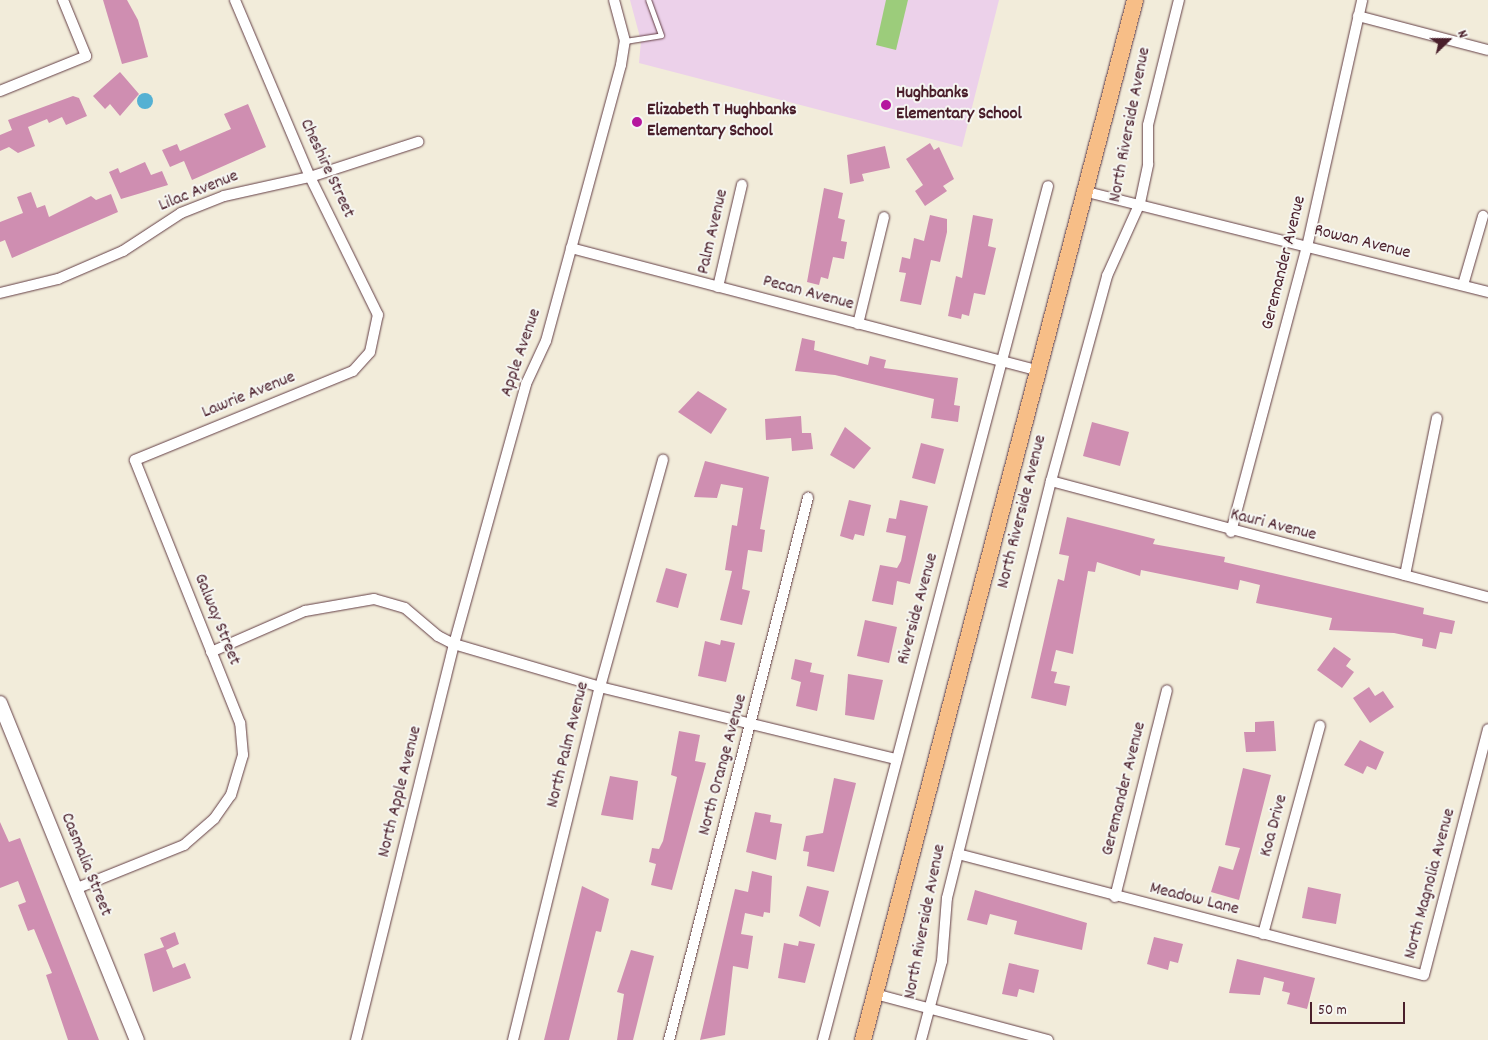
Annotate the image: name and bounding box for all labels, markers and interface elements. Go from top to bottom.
north arrow [1423,15,1473,65]
text: N [1451,27,1472,41]
street label: North Riverside Avenue [1105,46,1157,204]
place label: Hughbanks Elementary School [896,84,1022,126]
marker: Hughbanks Elementary School [880,99,892,111]
place label: Elizabeth T Hughbanks Elementary School [647,101,797,144]
street label: Cheshire Street [294,116,358,222]
marker: Elizabeth T Hughbanks Elementary School [631,116,643,128]
street label: Lilac Avenue [156,166,242,218]
street label: Palm Avenue [694,187,734,277]
street label: Geremander Avenue [1258,194,1312,332]
street label: Rowan Avenue [1312,221,1412,265]
street label: Pecan Avenue [760,271,856,317]
street label: Apple Avenue [497,306,547,400]
street label: Lawrie Avenue [199,368,299,424]
street label: North Riverside Avenue [993,433,1053,591]
street label: Kauri Avenue [1228,505,1318,547]
street label: Riverside Avenue [894,551,944,667]
street label: Galway Street [188,571,244,669]
street label: North Palm Avenue [543,680,595,810]
street label: North Orange Avenue [695,692,753,838]
street label: Geremander Avenue [1098,720,1152,858]
street label: North Apple Avenue [374,724,428,860]
street label: Koa Drive [1256,792,1294,860]
street label: North Magnolia Avenue [1400,806,1462,962]
street label: Casmalia Street [54,810,116,920]
street label: North Riverside Avenue [900,843,952,1001]
street label: Meadow Lane [1147,878,1241,922]
scale bar [1313,992,1408,1024]
text: 50 m [1318,1000,1347,1022]

